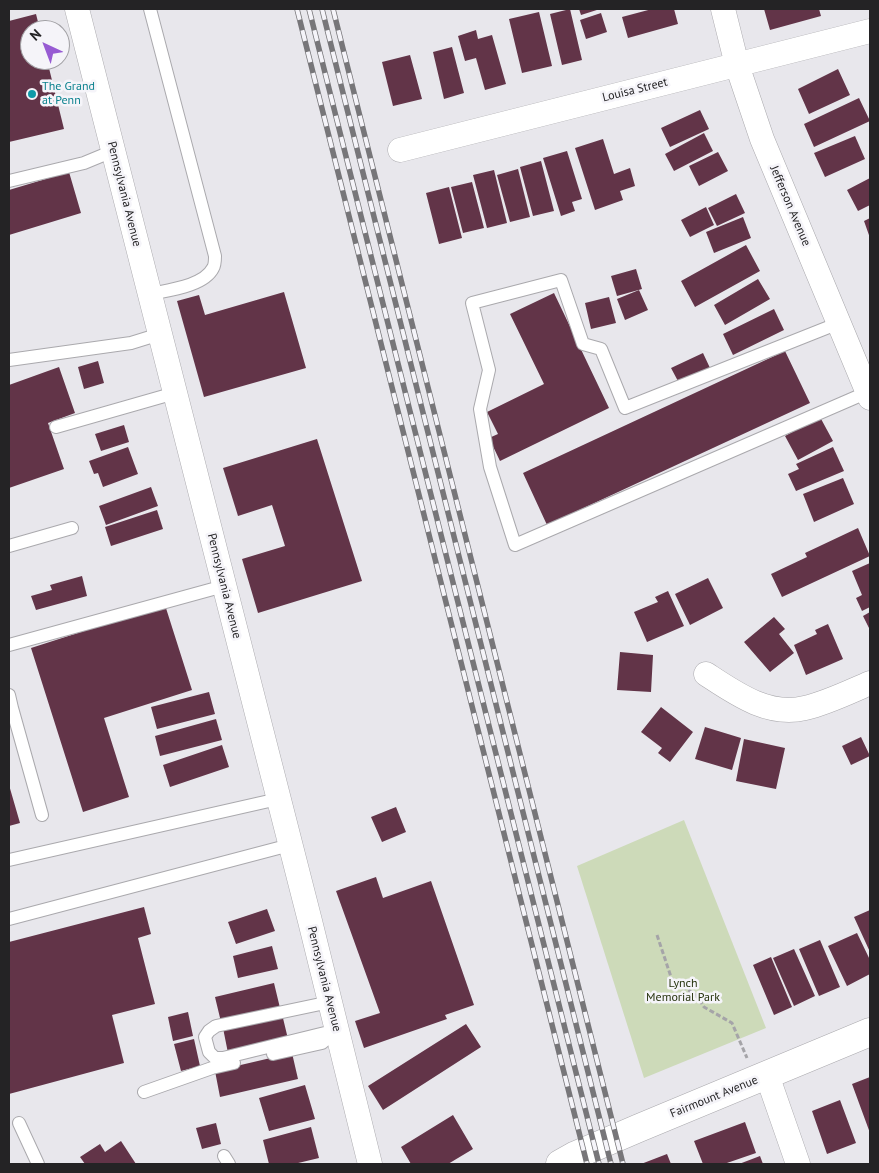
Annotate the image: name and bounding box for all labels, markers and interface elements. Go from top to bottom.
north arrow [20,20,70,70]
text: N [26,25,45,44]
street label: Louisa Street [601,75,669,105]
place label: The Grand at Penn [42,80,95,108]
marker: The Grand at Penn [26,88,38,100]
street label: Pennsylvania Avenue [104,140,144,248]
street label: Jefferson Avenue [767,164,813,248]
street label: Pennsylvania Avenue [204,532,244,640]
street label: Pennsylvania Avenue [304,925,344,1033]
park label: Lynch Memorial Park [646,977,720,1005]
street label: Fairmount Avenue [668,1073,760,1121]

